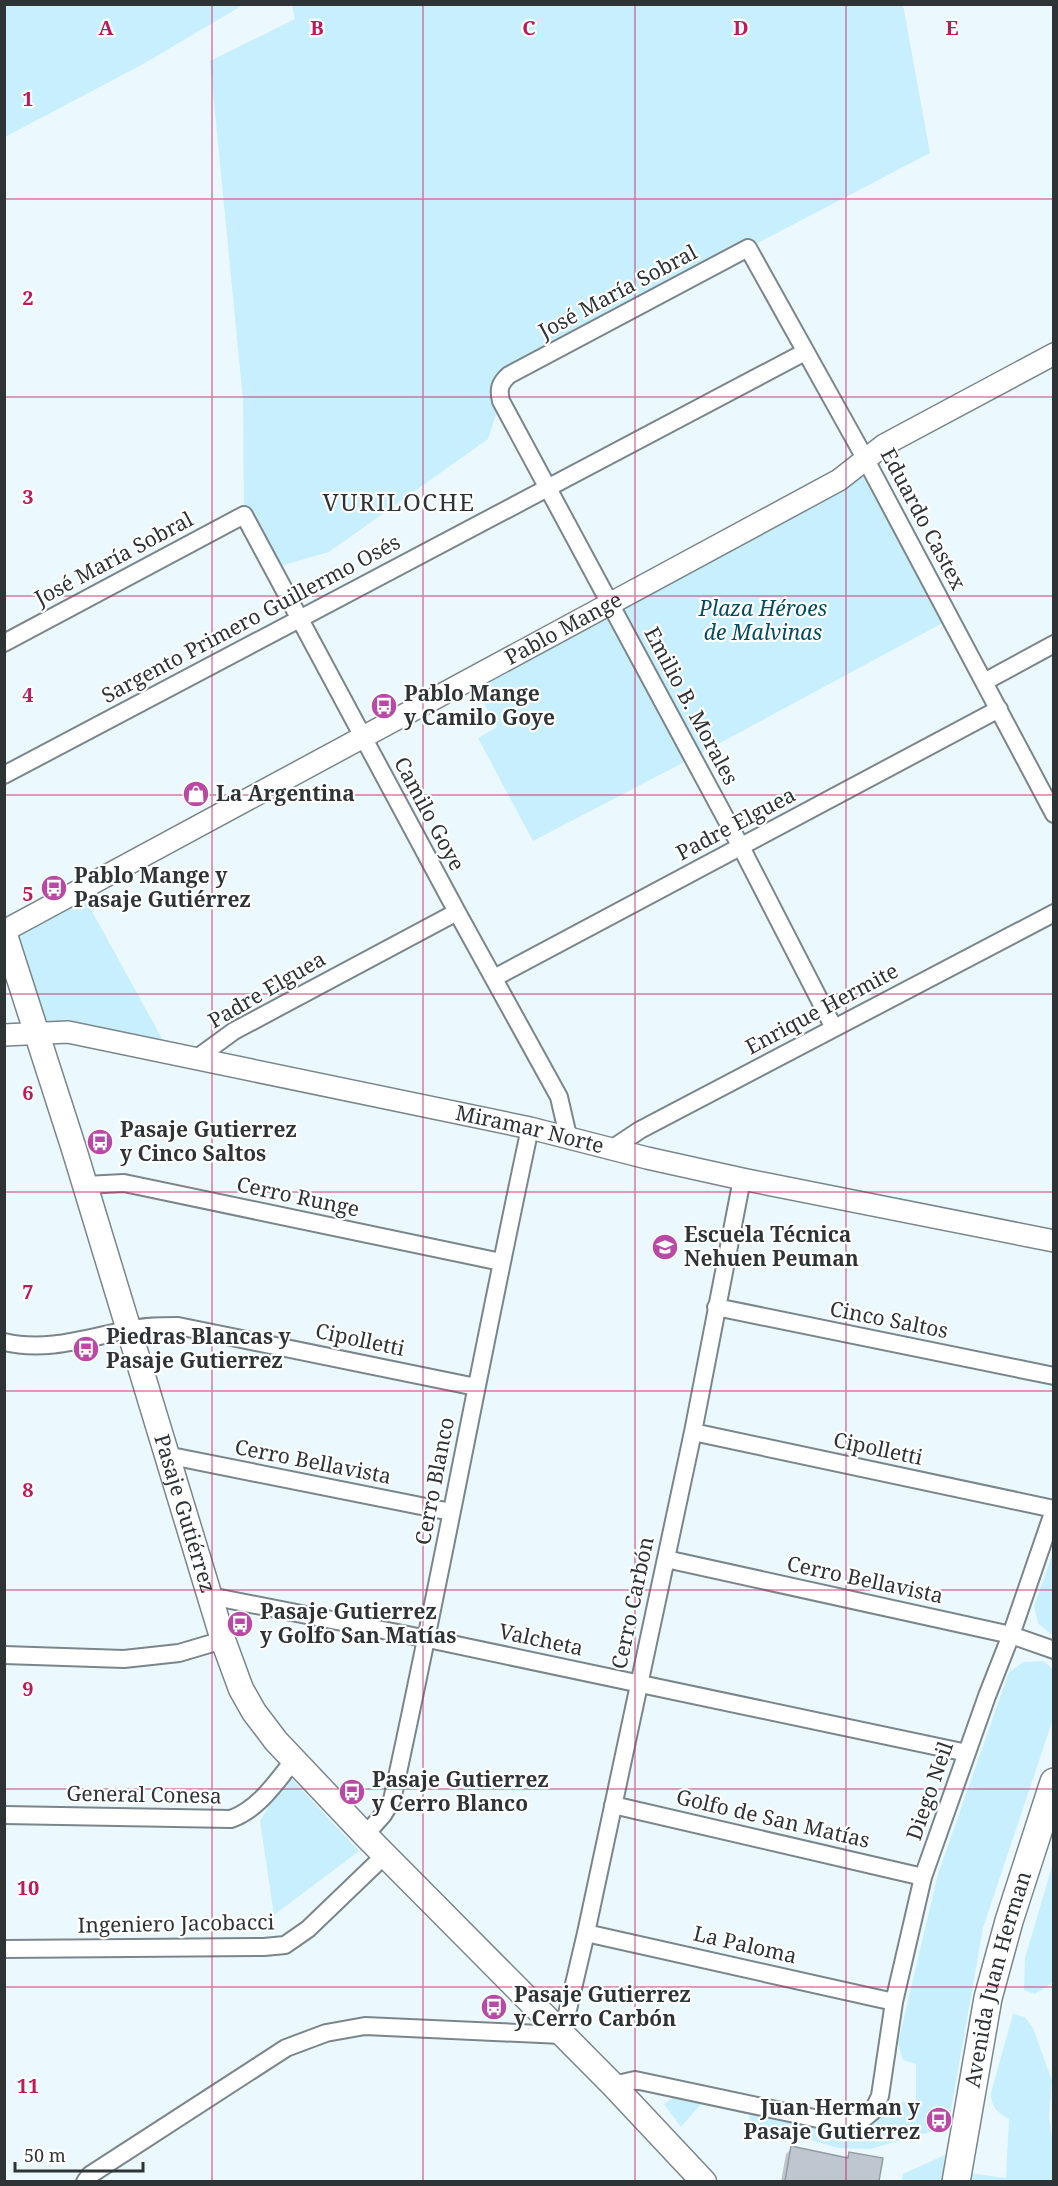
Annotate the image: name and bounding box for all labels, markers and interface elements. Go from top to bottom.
text: A [98,14,114,41]
text: B [310,14,324,41]
text: C [522,14,536,41]
text: D [733,14,749,41]
text: E [945,14,959,41]
text: 1 [22,85,34,112]
street label: José María Sobral [533,237,702,345]
text: 2 [22,284,34,311]
street label: Eduardo Castex [875,443,973,595]
text: 3 [22,483,34,510]
district label: VURILOCHE [323,485,475,518]
street label: José María Sobral [29,504,198,612]
street label: Sargento Primero Guillermo Osés [96,527,405,709]
street label: Pablo Mange [500,585,627,671]
park label: Plaza Héroes de Malvinas [698,594,827,646]
street label: Emilio B. Morales [638,622,745,789]
place label: Pablo Mange y Camilo Goye [404,679,555,731]
text: 4 [22,681,34,708]
bus stop icon: Pablo Mange y Camilo Goye [369,691,399,721]
street label: Camilo Goye [388,752,472,875]
shop icon: La Argentina [181,779,211,809]
place label: La Argentina [216,779,355,807]
street label: Padre Elguea [671,780,800,866]
place label: Pablo Mange y Pasaje Gutiérrez [74,861,251,913]
bus stop icon: Pablo Mange y Pasaje Gutiérrez [39,873,69,903]
text: 5 [22,880,34,907]
street label: Padre Elguea [203,944,330,1034]
street label: Enrique Hermite [740,956,903,1060]
text: 6 [22,1079,34,1106]
street label: Miramar Norte [453,1098,607,1159]
place label: Pasaje Gutierrez y Cinco Saltos [120,1115,297,1167]
bus stop icon: Pasaje Gutierrez y Cinco Saltos [85,1127,115,1157]
street label: Cerro Runge [234,1169,362,1223]
place label: Escuela Técnica Nehuen Peuman [684,1220,859,1272]
school or university icon: Escuela Técnica Nehuen Peuman [650,1232,680,1262]
text: 7 [22,1278,34,1305]
street label: Cinco Saltos [828,1294,951,1344]
street label: Cipolletti [313,1316,408,1362]
place label: Piedras Blancas y Pasaje Gutierrez [106,1322,291,1374]
bus stop icon: Piedras Blancas y Pasaje Gutierrez [71,1334,101,1364]
street label: Cerro Blanco [408,1415,460,1547]
street label: Cipolletti [831,1425,926,1471]
street label: Pasaje Gutiérrez [148,1431,223,1596]
street label: Cerro Bellavista [233,1432,394,1490]
text: 8 [22,1476,34,1503]
street label: Cerro Carbón [604,1534,660,1672]
street label: Cerro Bellavista [785,1549,946,1609]
place label: Pasaje Gutierrez y Golfo San Matías [260,1597,456,1649]
bus stop icon: Pasaje Gutierrez y Golfo San Matías [225,1609,255,1639]
street label: Valcheta [497,1616,586,1662]
text: 9 [22,1675,34,1702]
street label: Diego Neil [899,1737,959,1844]
place label: Pasaje Gutierrez y Cerro Blanco [372,1765,549,1817]
bus stop icon: Pasaje Gutierrez y Cerro Blanco [337,1777,367,1807]
street label: General Conesa [66,1779,222,1809]
street label: Golfo de San Matías [674,1782,873,1854]
street label: Avenida Juan Herman [958,1867,1037,2090]
text: 10 [17,1874,39,1901]
street label: Ingeniero Jacobacci [77,1907,275,1939]
street label: La Paloma [691,1919,800,1969]
place label: Pasaje Gutierrez y Cerro Carbón [514,1980,691,2032]
bus stop icon: Pasaje Gutierrez y Cerro Carbón [479,1992,509,2022]
text: 11 [17,2072,39,2099]
place label: Juan Herman y Pasaje Gutierrez [743,2093,921,2145]
bus stop icon: Juan Herman y Pasaje Gutierrez [924,2105,954,2135]
scale bar [15,2135,142,2173]
text: 50 m [24,2143,66,2167]

